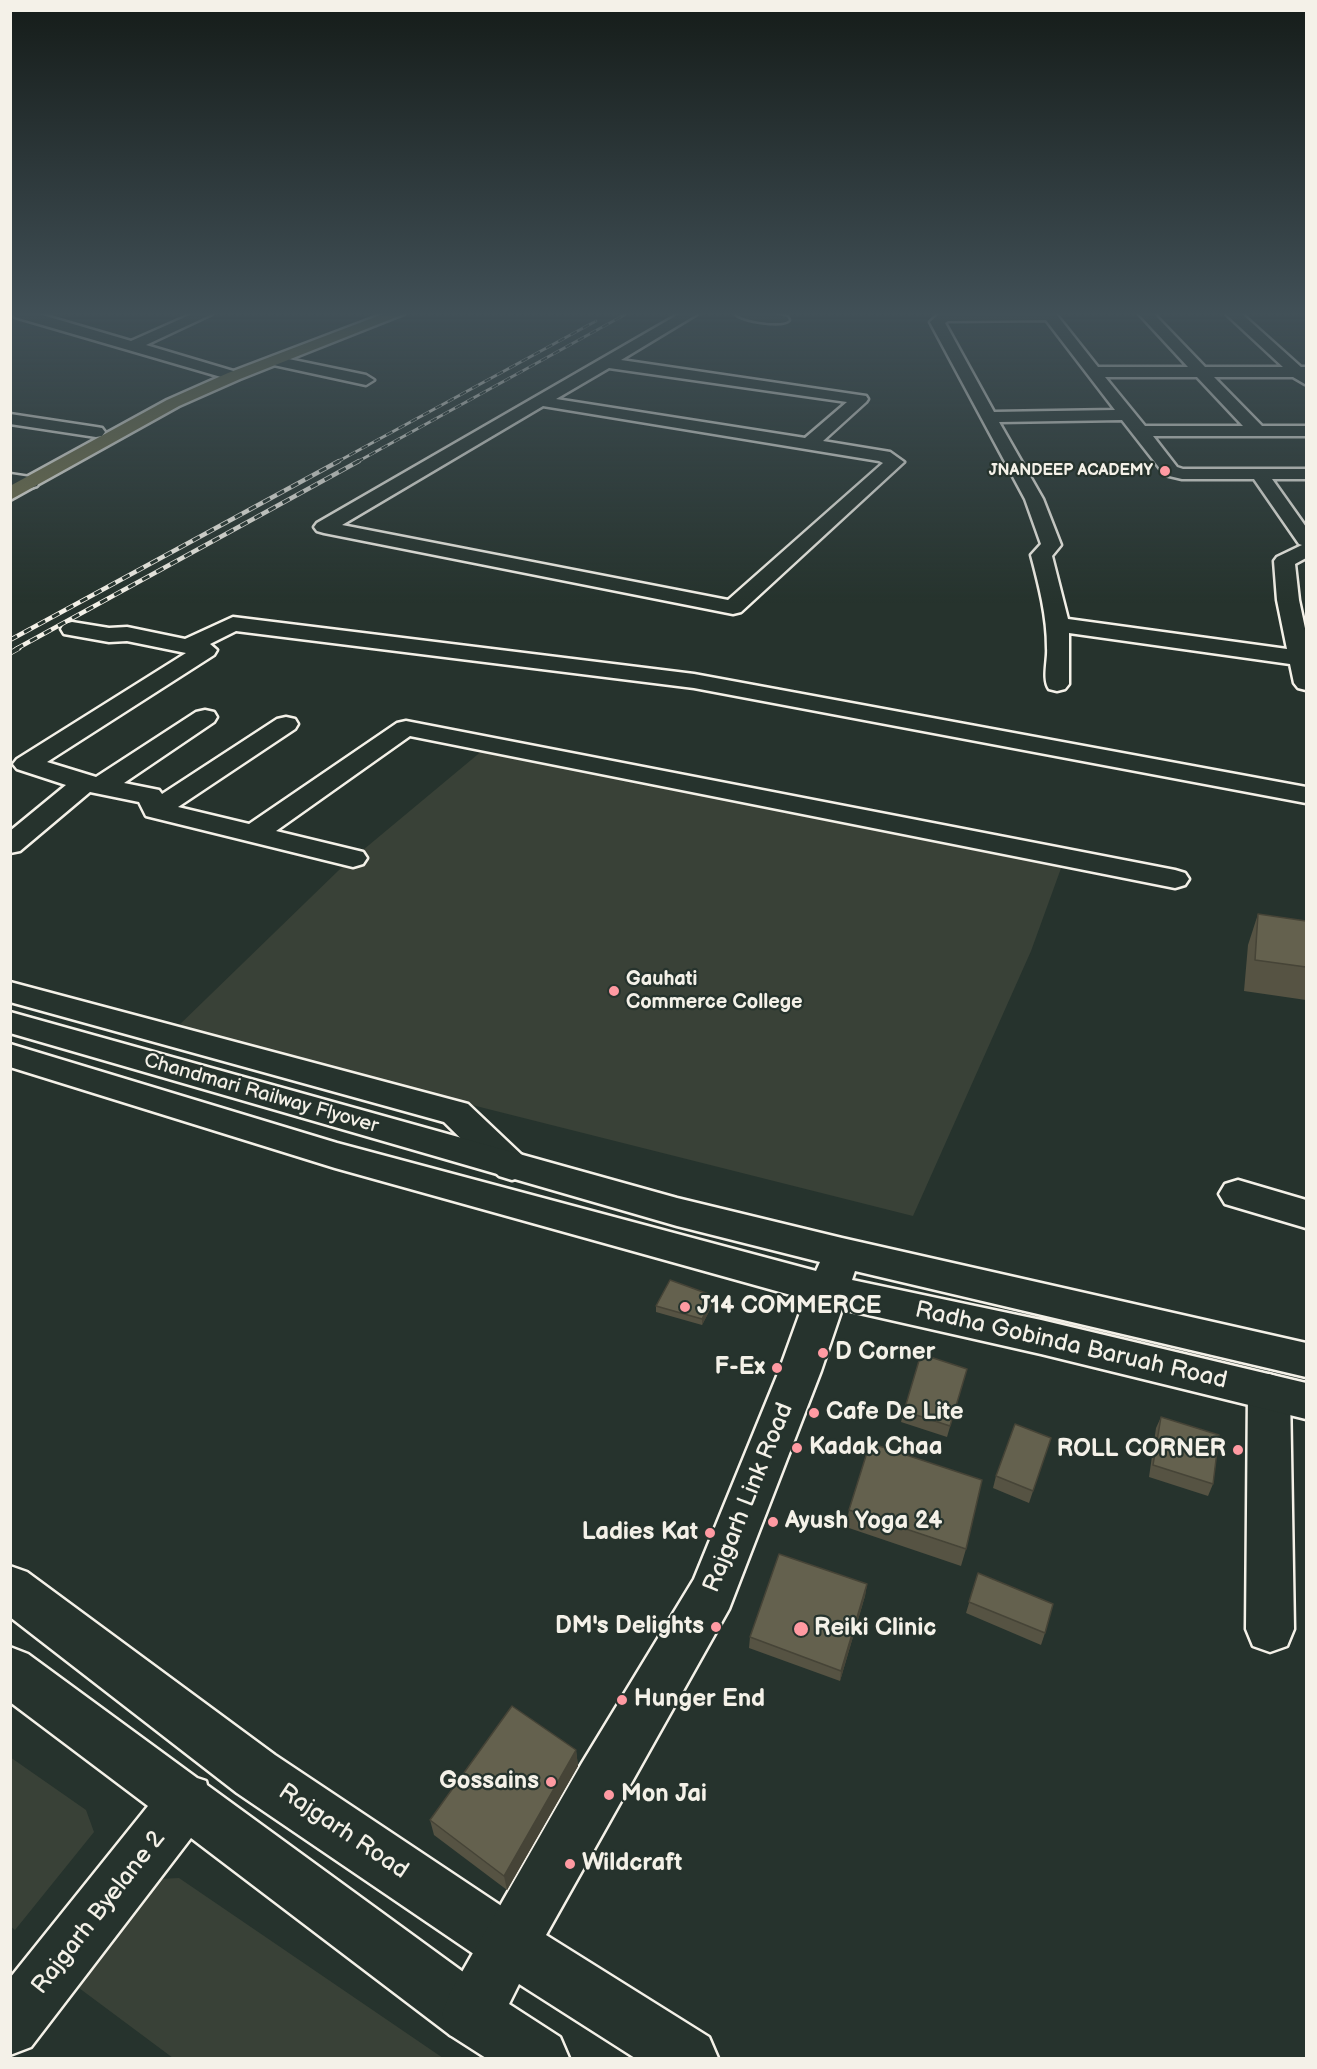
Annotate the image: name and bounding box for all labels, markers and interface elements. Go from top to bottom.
place label: JNANDEEP ACADEMY [989,461,1153,481]
marker: JNANDEEP ACADEMY [1158,464,1172,478]
place label: Gauhati Commerce College [626,968,803,1015]
marker: Gauhati Commerce College [607,984,621,998]
street label: Chandmari Railway Flyover [141,1049,381,1139]
place label: J14 COMMERCE [697,1293,881,1321]
street label: Radha Gobinda Baruah Road [912,1296,1230,1396]
marker: J14 COMMERCE [678,1300,692,1314]
place label: D Corner [835,1339,935,1367]
marker: D Corner [816,1346,830,1360]
place label: F-Ex [715,1354,765,1382]
marker: F-Ex [770,1361,784,1375]
street label: Rajgarh Link Road [698,1399,800,1597]
place label: Cafe De Lite [826,1399,963,1427]
marker: Cafe De Lite [807,1406,821,1420]
place label: Kadak Chaa [809,1434,943,1462]
place label: ROLL CORNER [1057,1436,1226,1464]
marker: Kadak Chaa [790,1441,804,1455]
marker: ROLL CORNER [1231,1443,1245,1457]
place label: Ayush Yoga 24 [785,1508,942,1536]
marker: Ayush Yoga 24 [766,1515,780,1529]
place label: Ladies Kat [582,1519,698,1547]
marker: Ladies Kat [703,1526,717,1540]
place label: DM's Delights [555,1613,704,1641]
place label: Reiki Clinic [814,1615,936,1643]
marker: DM's Delights [709,1620,723,1634]
marker: Reiki Clinic [792,1620,810,1638]
place label: Hunger End [634,1686,765,1714]
marker: Hunger End [615,1693,629,1707]
place label: Gossains [439,1768,539,1796]
marker: Gossains [544,1775,558,1789]
street label: Rajgarh Road [273,1778,413,1886]
place label: Mon Jai [621,1781,707,1809]
marker: Mon Jai [602,1788,616,1802]
street label: Rajgarh Byelane 2 [26,1826,172,2000]
place label: Wildcraft [582,1850,682,1878]
marker: Wildcraft [563,1857,577,1871]

